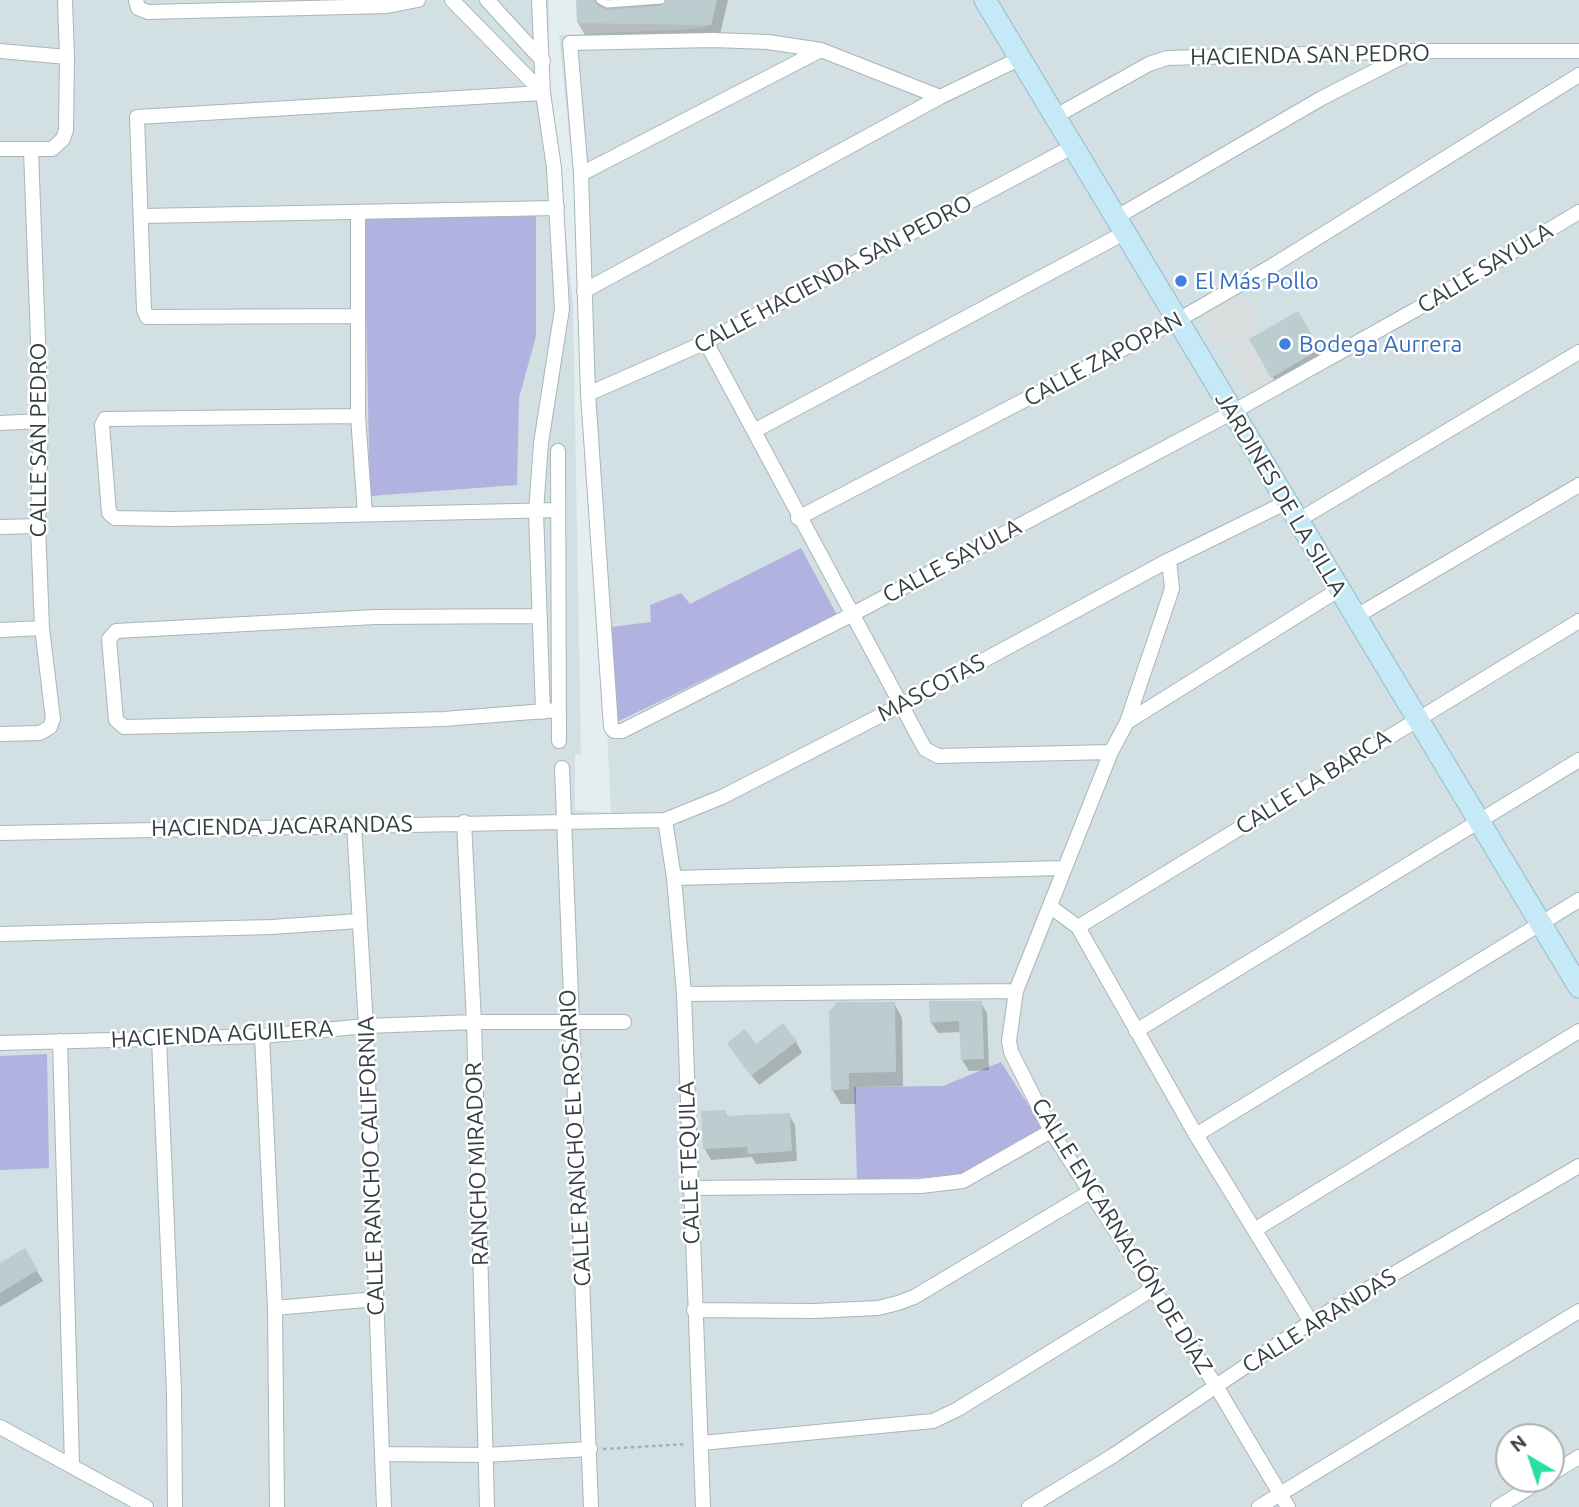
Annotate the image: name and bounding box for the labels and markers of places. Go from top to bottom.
place label: El Más Pollo [1195,267,1319,295]
marker: El Más Pollo [1173,273,1189,289]
place label: Bodega Aurrera [1299,330,1462,358]
marker: Bodega Aurrera [1277,336,1293,352]

